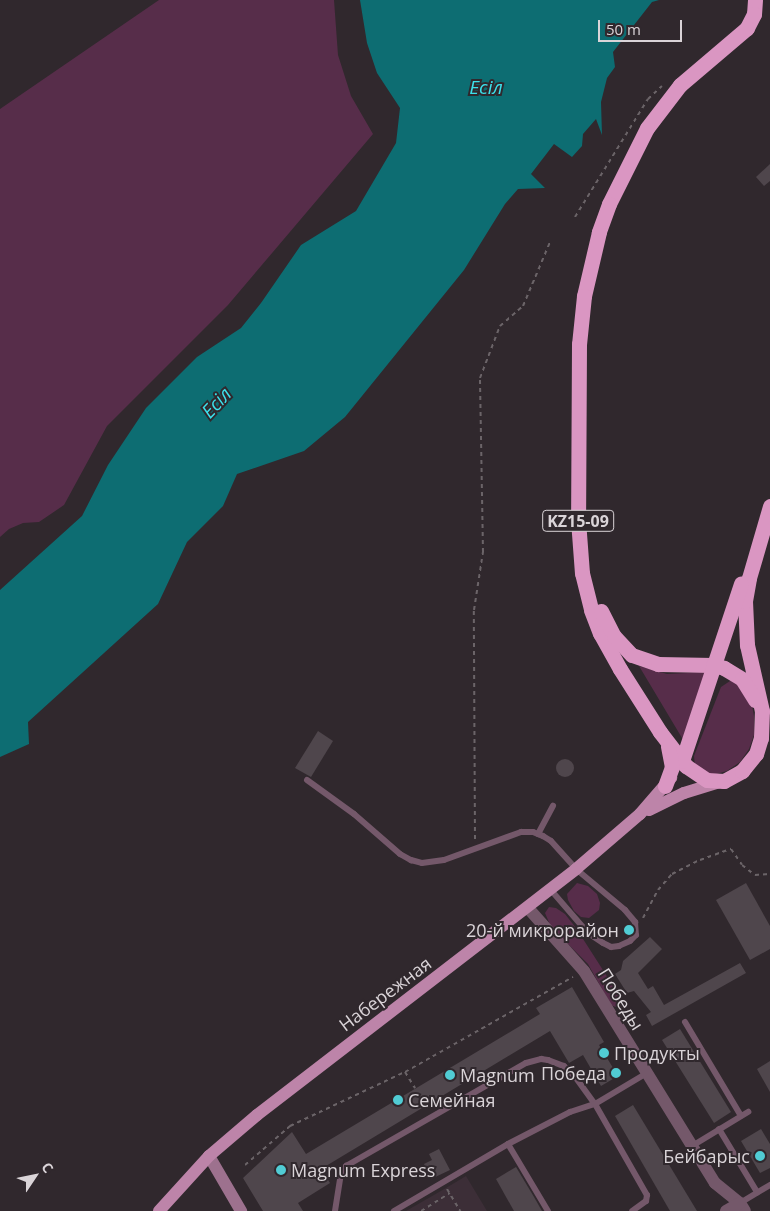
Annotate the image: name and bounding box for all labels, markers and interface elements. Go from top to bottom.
scale bar [600,10,684,42]
text: 50 m [606,19,641,39]
water label: Есіл [469,77,503,99]
water label: Есіл [197,383,237,423]
road number: KZ15-09 [542,508,614,534]
place label: 20-й микрорайон [466,919,619,941]
marker: 20-й микрорайон [623,924,635,936]
street label: Набережная [335,952,435,1036]
street label: Победы [594,964,648,1034]
place label: Продукты [614,1042,700,1064]
marker: Продукты [598,1047,610,1059]
place label: Победа [541,1062,606,1084]
place label: Magnum [460,1064,535,1086]
marker: Победа [610,1067,622,1079]
marker: Magnum [444,1069,456,1081]
place label: Семейная [408,1089,496,1111]
marker: Семейная [392,1094,404,1106]
place label: Бейбарыс [663,1145,750,1167]
marker: Бейбарыс [754,1150,766,1162]
north arrow [10,1151,60,1201]
text: С [37,1158,58,1176]
place label: Magnum Express [291,1159,435,1181]
marker: Magnum Express [275,1164,287,1176]

